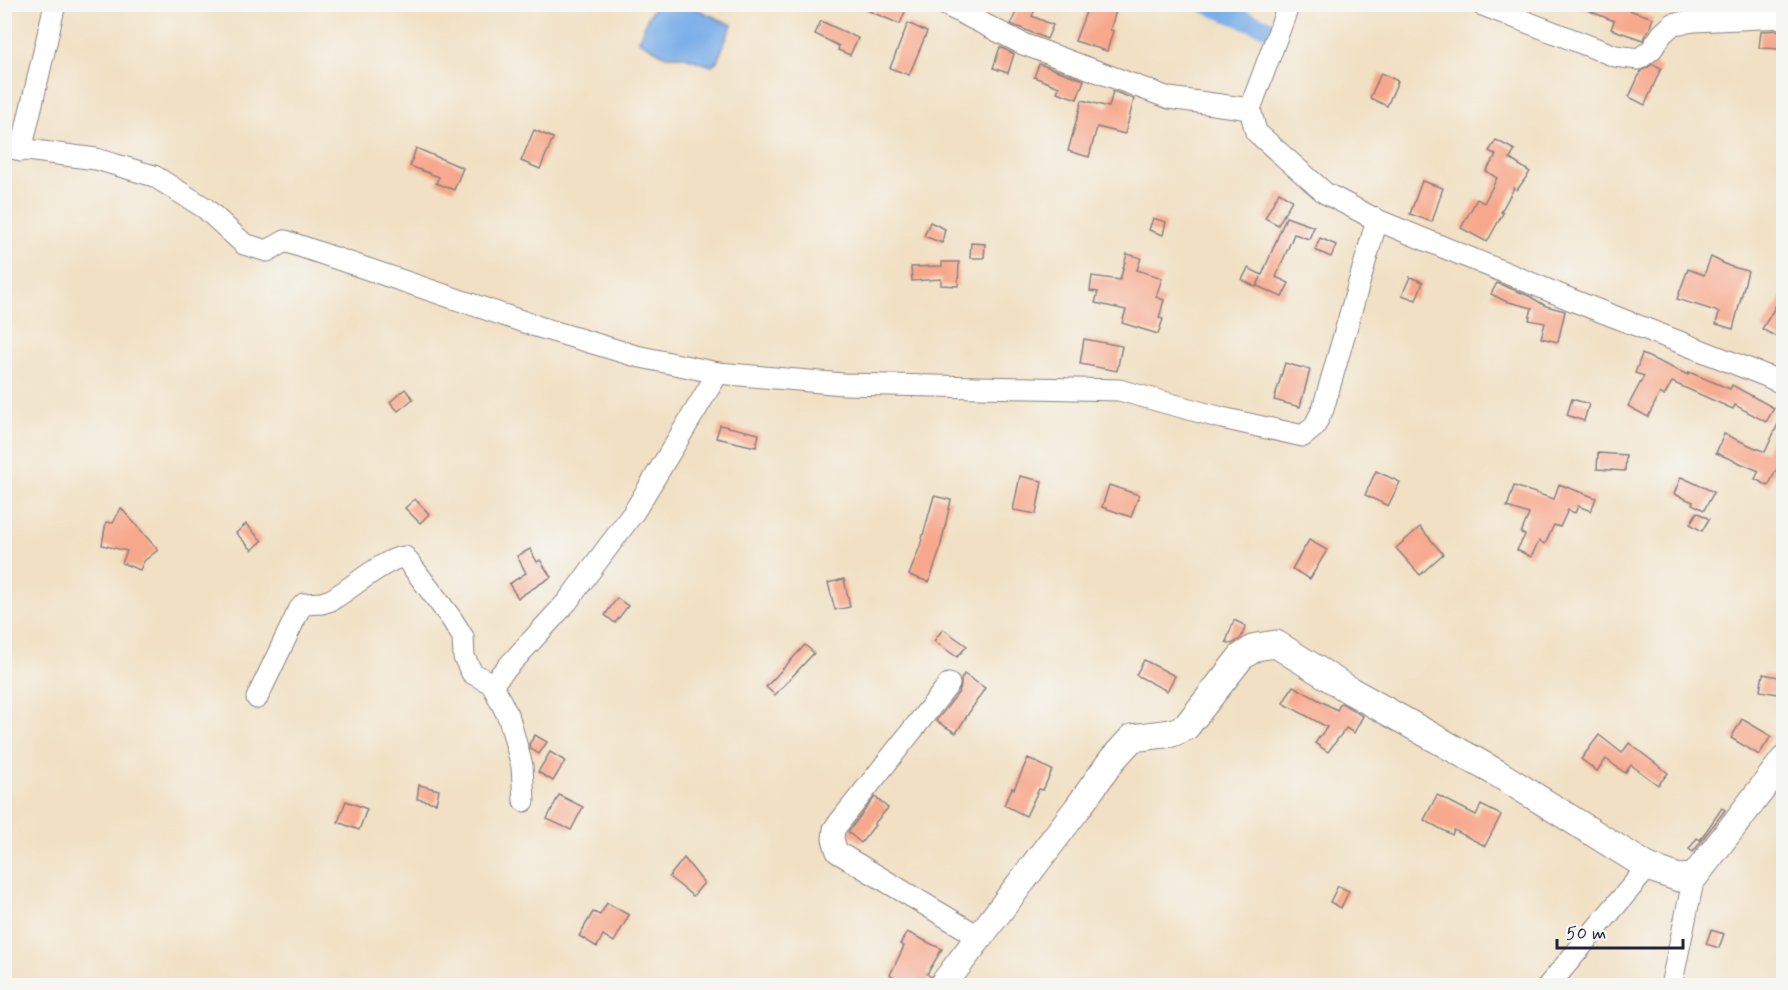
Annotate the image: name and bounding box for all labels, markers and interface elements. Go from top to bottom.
scale bar [1557,912,1683,950]
text: 50 m [1566,922,1606,946]

